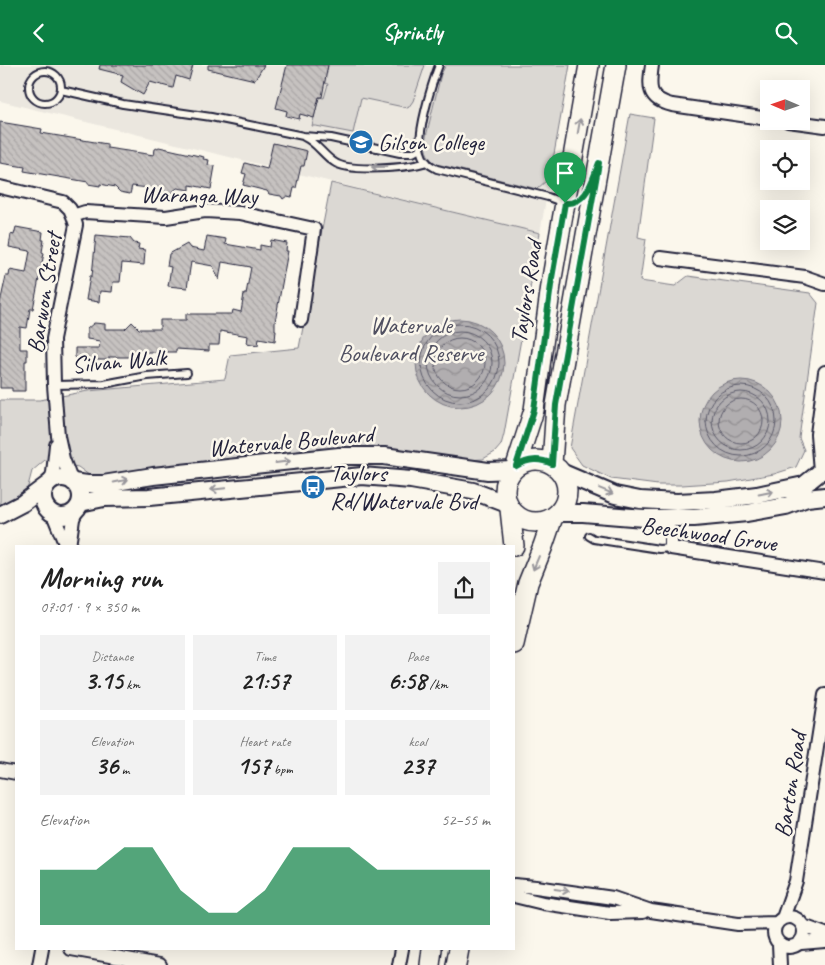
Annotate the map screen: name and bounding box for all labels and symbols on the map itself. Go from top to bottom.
north arrow [760,80,810,130]
one-way arrow [574,118,584,134]
place label: Gilson College [378,127,486,157]
school or university icon: Gilson College [348,129,374,155]
pin [544,152,586,203]
one-way arrow [371,163,387,172]
street label: Waranga Way [141,179,259,211]
street label: Barwon Street [20,228,69,355]
street label: Taylors Road [503,235,549,345]
park label: Watervale Boulevard Reserve [339,310,486,368]
street label: Silvan Walk [70,342,170,380]
street label: Watervale Boulevard [208,419,378,463]
one-way arrow [274,457,290,467]
place label: Taylors Rd/Watervale Bvd [330,458,481,516]
bus stop icon: Taylors Rd/Watervale Bvd [300,474,326,500]
one-way arrow [113,476,129,485]
one-way arrow [210,485,226,494]
one-way arrow [598,487,613,496]
one-way arrow [758,488,774,497]
street label: Beechwood Grove [639,510,781,559]
one-way arrow [531,555,541,570]
street label: Barton Road [767,727,814,840]
one-way arrow [554,886,570,896]

